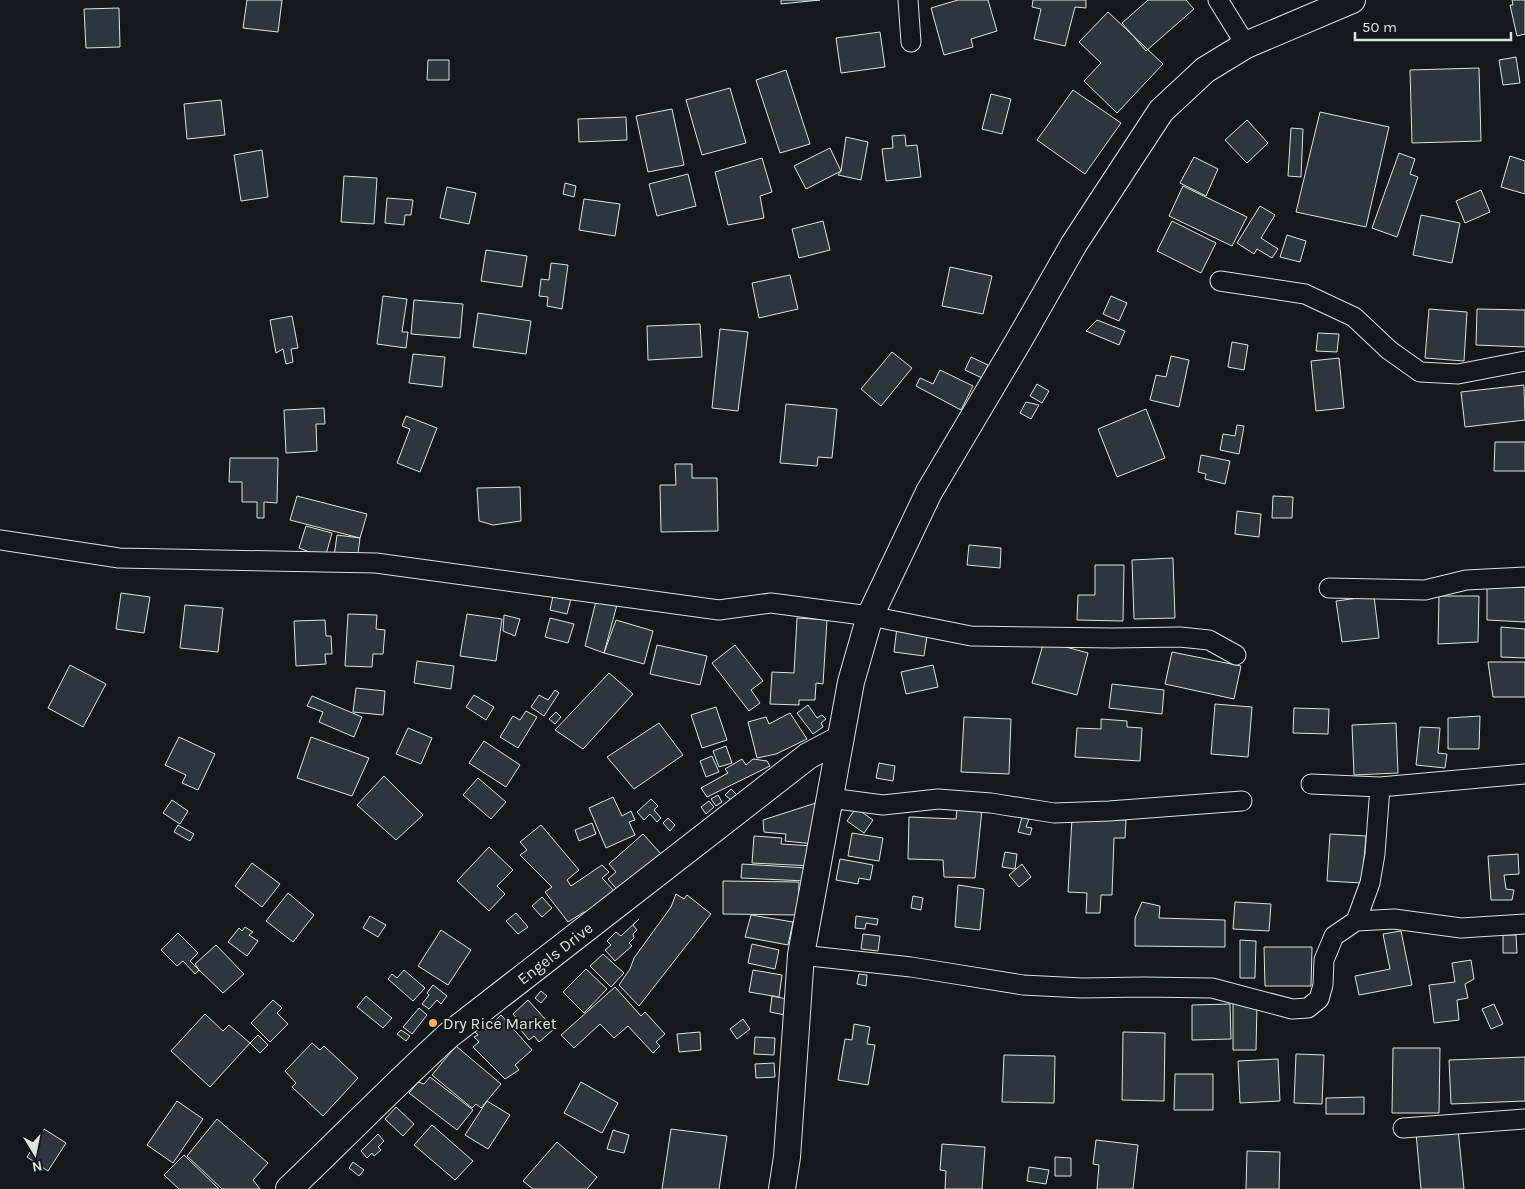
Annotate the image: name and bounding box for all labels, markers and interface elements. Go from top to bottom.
scale bar [1355,10,1511,42]
text: 50 m [1362,18,1397,36]
street label: Engels Drive [514,918,596,988]
place label: Dry Rice Market [443,1014,557,1033]
marker: Dry Rice Market [427,1017,439,1029]
north arrow [10,1129,60,1179]
text: N [31,1157,44,1176]

